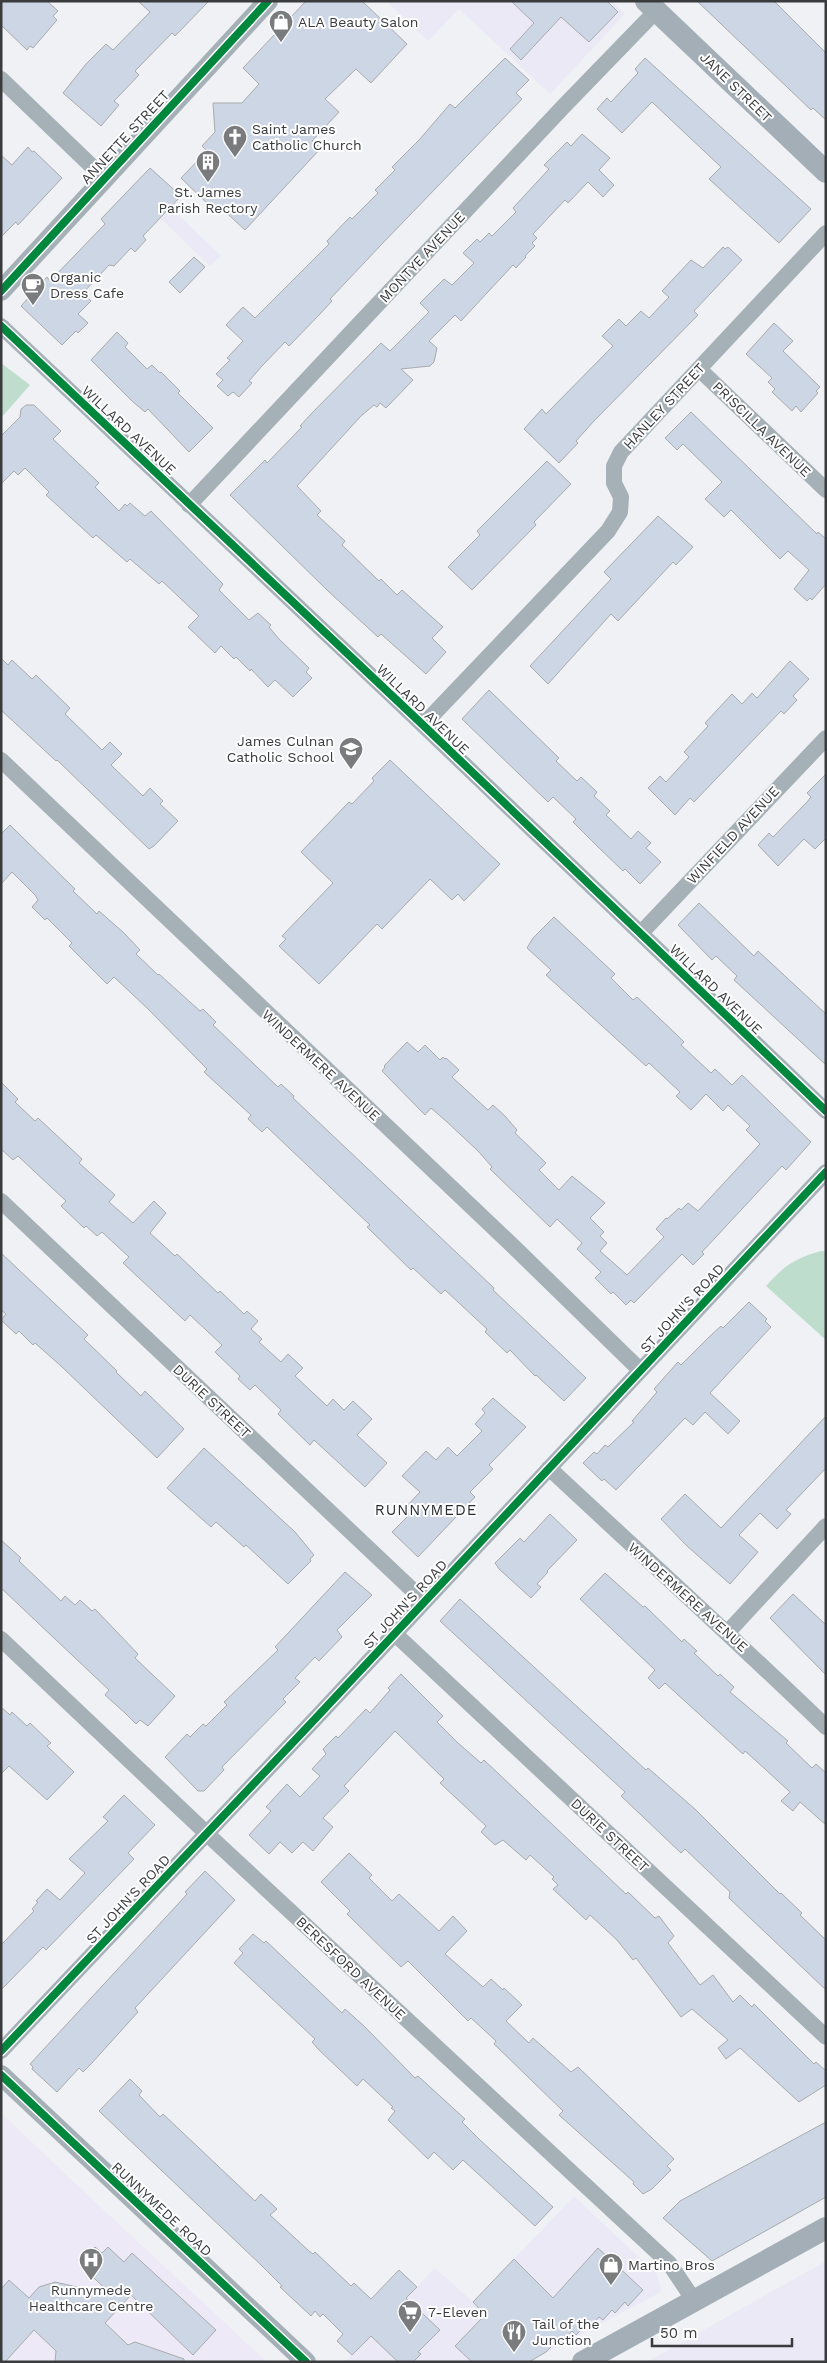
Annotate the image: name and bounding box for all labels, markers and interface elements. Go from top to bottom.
shop icon: ALA Beauty Salon [268,9,294,43]
place label: ALA Beauty Salon [298,14,418,30]
street label: JANE STREET [697,49,776,126]
street label: ANNETTE STREET [78,87,173,187]
place label: Saint James Catholic Church [252,121,362,153]
church icon: Saint James Catholic Church [222,124,248,158]
building icon: St. James Parish Rectory [195,149,221,183]
place label: St. James Parish Rectory [159,184,258,216]
street label: MONTYE AVENUE [376,209,468,305]
place label: Organic Dress Cafe [50,269,124,301]
cafe icon: Organic Dress Cafe [20,272,46,306]
street label: HANLEY STREET [620,359,708,452]
street label: PRISCILLA AVENUE [710,378,814,480]
street label: WILLARD AVENUE [79,382,179,478]
street label: WILLARD AVENUE [373,661,473,757]
place label: James Culnan Catholic School [227,733,335,765]
school or university icon: James Culnan Catholic School [338,736,364,770]
street label: WINFIELD AVENUE [684,783,782,887]
street label: WILLARD AVENUE [666,941,766,1037]
street label: WINDERMERE AVENUE [259,1006,383,1124]
street label: ST JOHN'S ROAD [637,1260,727,1356]
street label: DURIE STREET [170,1361,254,1441]
district label: RUNNYMEDE [375,1501,477,1519]
street label: WINDERMERE AVENUE [625,1539,751,1655]
street label: ST JOHN'S ROAD [360,1556,450,1652]
street label: DURIE STREET [568,1795,652,1875]
street label: ST JOHN'S ROAD [83,1851,173,1947]
street label: BERESFORD AVENUE [293,1913,409,2023]
street label: RUNNYMEDE ROAD [109,2159,215,2259]
hospital icon: Runnymede Healthcare Centre [78,2247,104,2281]
shop icon: Martino Bros [598,2252,624,2286]
place label: Martino Bros [628,2257,715,2273]
place label: Runnymede Healthcare Centre [29,2282,153,2314]
supermarket icon: 7-Eleven [397,2299,423,2333]
place label: 7-Eleven [428,2304,487,2320]
place label: Tail of the Junction [532,2316,600,2348]
scale bar [652,2316,792,2348]
restaurant icon: Tail of the Junction [501,2319,527,2353]
text: 50 m [660,2324,697,2342]

